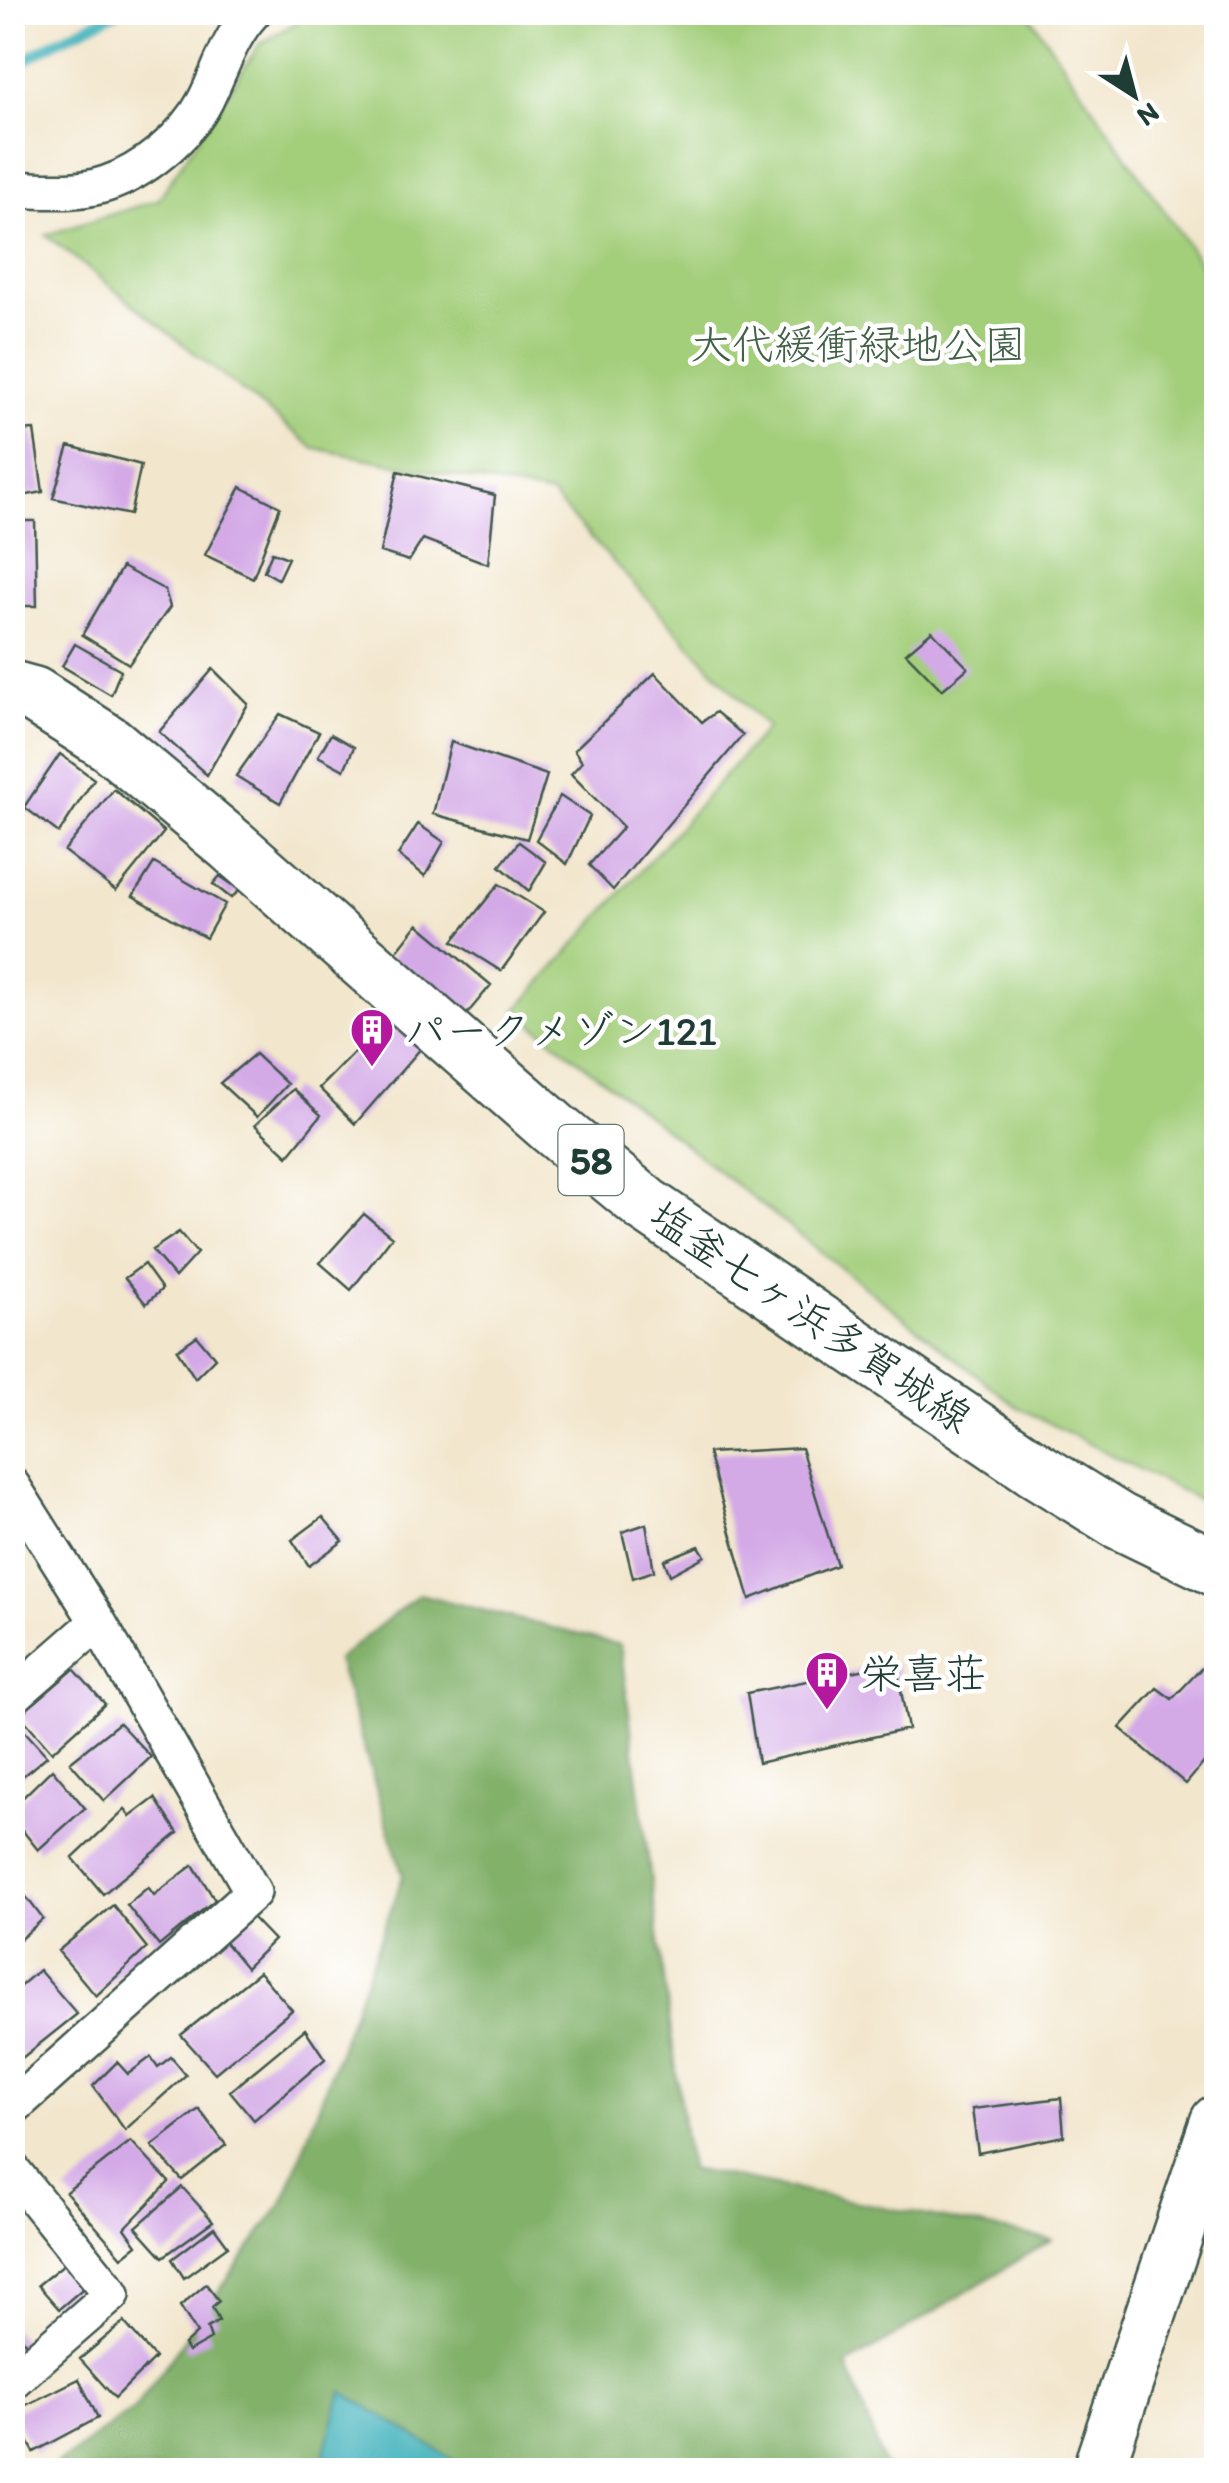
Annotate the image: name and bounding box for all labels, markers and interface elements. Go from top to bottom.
north arrow [1084,45,1184,145]
text: N [1131,96,1166,135]
park label: 大代緩衝緑地公園 [690,319,1026,370]
place label: パークメゾン121 [404,1005,717,1056]
building icon: パークメゾン121 [349,1007,395,1068]
road number: 58 [558,1125,624,1195]
street label: 塩釜七ヶ浜多賀城線 [640,1190,982,1443]
place label: 栄喜荘 [860,1648,986,1699]
building icon: 栄喜荘 [804,1650,850,1711]

